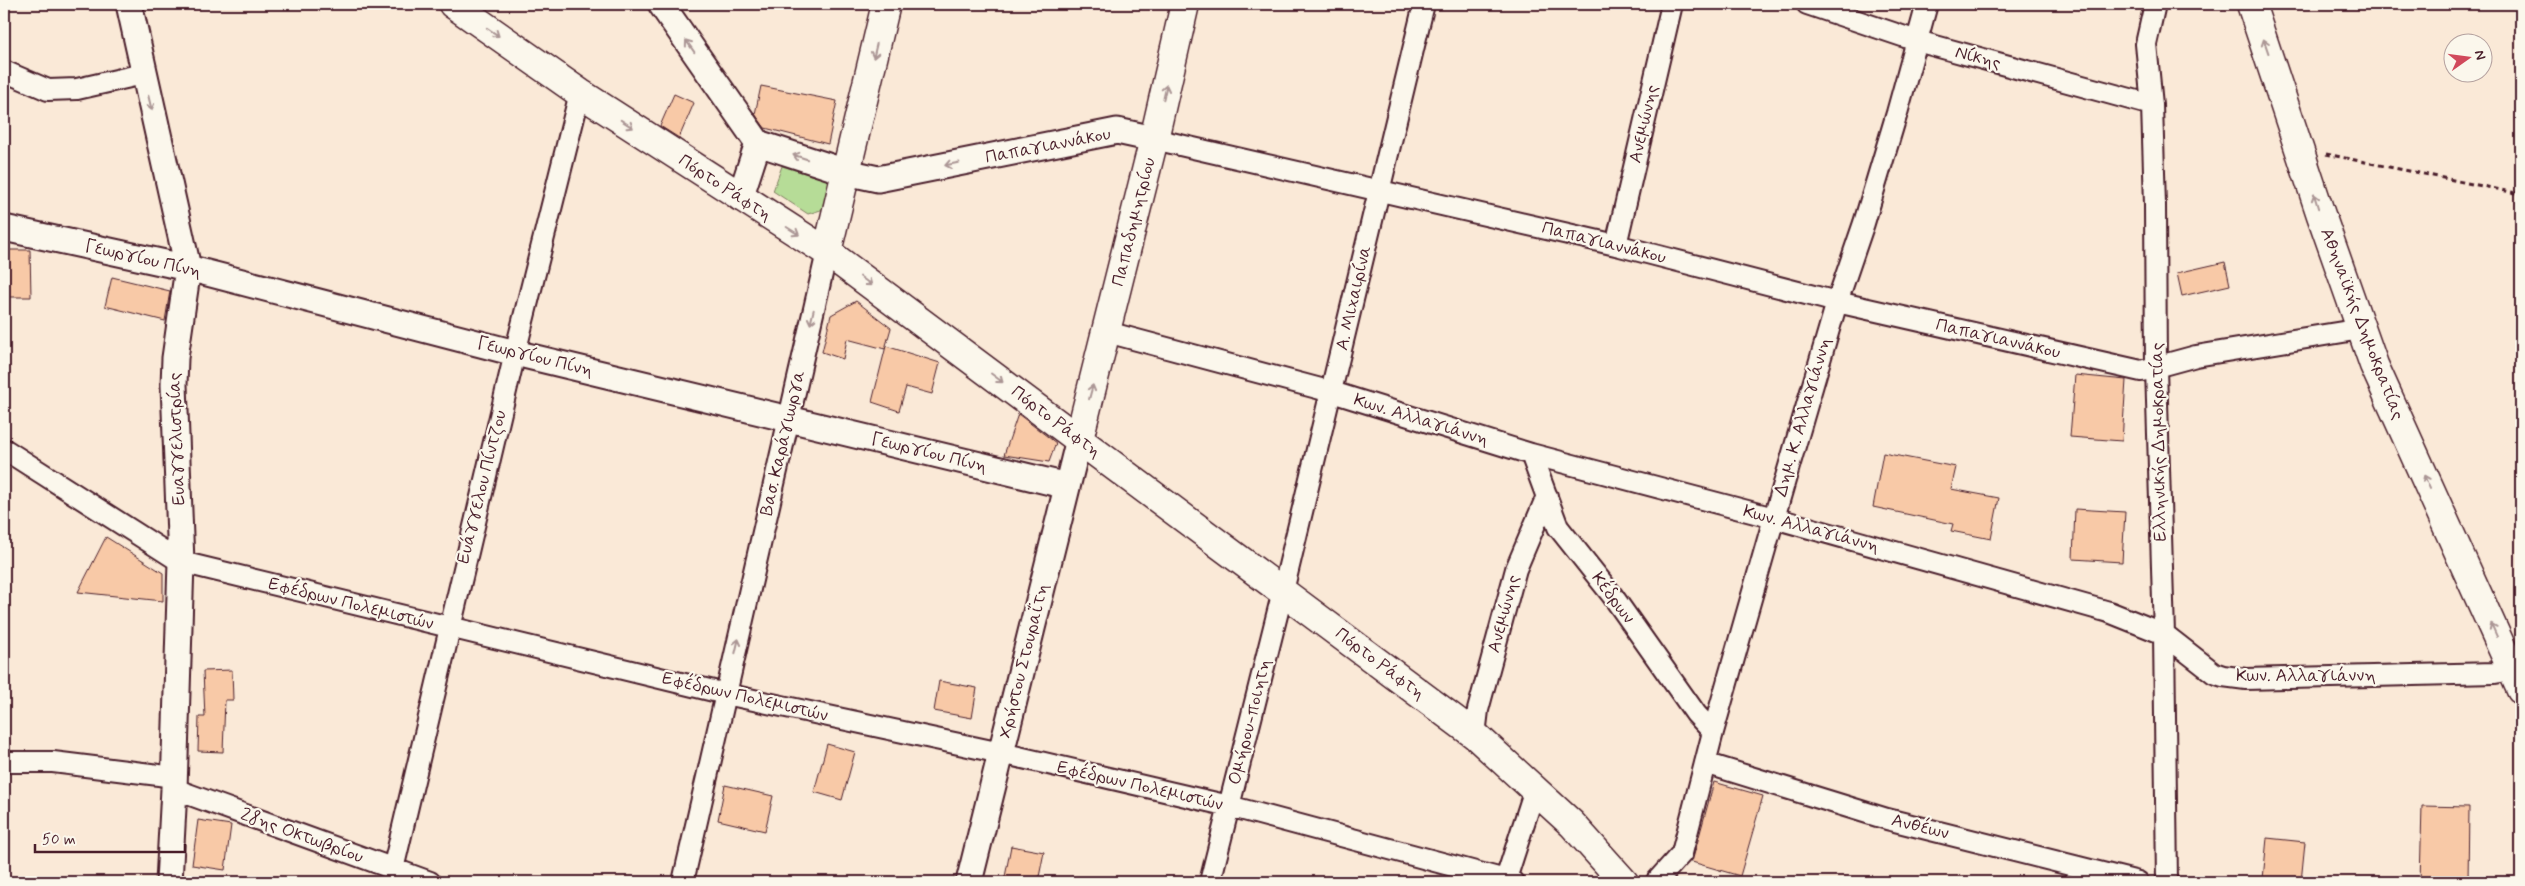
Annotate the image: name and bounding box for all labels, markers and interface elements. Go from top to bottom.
one-way arrow [486,27,500,37]
north arrow [2442,32,2492,82]
one-way arrow [685,39,695,53]
one-way arrow [2260,39,2270,55]
street label: Νίκης [1952,40,2004,76]
one-way arrow [870,43,879,59]
text: N [2470,48,2490,62]
street label: Ανεμώνης [1623,82,1665,166]
one-way arrow [1161,84,1170,100]
one-way arrow [146,94,155,110]
one-way arrow [620,119,634,129]
street label: Παπαγιαννάκου [983,122,1113,170]
street label: Πόρτο Ράφτη [674,149,776,227]
one-way arrow [792,151,808,161]
street label: Παπαδημητρίου [1106,155,1162,289]
one-way arrow [945,160,961,170]
one-way arrow [2311,193,2321,209]
street label: Παπαγιαννάκου [1539,216,1669,270]
street label: Αθηναϊκής Δημοκρατίας [2314,225,2410,424]
one-way arrow [786,226,800,236]
street label: Γεωργίου Πίνη [82,234,204,284]
street label: Α. Μιχαιρίνα [1330,243,1378,353]
one-way arrow [859,276,873,286]
one-way arrow [807,308,816,324]
street label: Παπαγιαννάκου [1933,313,2063,365]
street label: Γεωργίου Πίνη [474,331,596,383]
street label: Δημ. Κ. Αλλαγιάννη [1769,335,1837,499]
street label: Ελληνικής Δημοκρατίας [2145,342,2173,542]
street label: Βασ. Καράγιωργα [755,368,811,518]
street label: Ευαγγελιστρίας [163,372,191,506]
one-way arrow [989,373,1003,383]
street label: Πόρτο Ράφτη [1006,380,1106,464]
one-way arrow [1087,384,1096,400]
street label: Κων. Αλλαγιάννη [1351,388,1491,452]
street label: Ευάγγελου Πίντζου [451,408,513,566]
street label: Γεωργίου Πίνη [868,427,990,479]
one-way arrow [2421,475,2431,490]
street label: Κων. Αλλαγιάννη [1740,499,1882,559]
street label: Κέδρων [1586,567,1641,629]
street label: Εφέδρων Πολεμιστών [266,571,436,636]
street label: Ανεμώνης [1482,572,1526,656]
street label: Χρήστου Στουραΐτη [993,581,1055,741]
street label: Πόρτο Ράφτη [1330,622,1430,706]
one-way arrow [2488,623,2498,638]
one-way arrow [733,638,742,654]
street label: Ομήρου-ποιητη [1223,656,1277,788]
street label: Κων. Αλλαγιάννη [2236,664,2376,688]
street label: Εφέδρων Πολεμιστών [660,665,831,728]
street label: Εφέδρων Πολεμιστών [1055,754,1226,817]
street label: 28ης Οκτωβρίου [237,803,367,869]
street label: Ανθέων [1889,807,1952,846]
scale bar [35,821,185,853]
text: 50 m [42,830,76,850]

